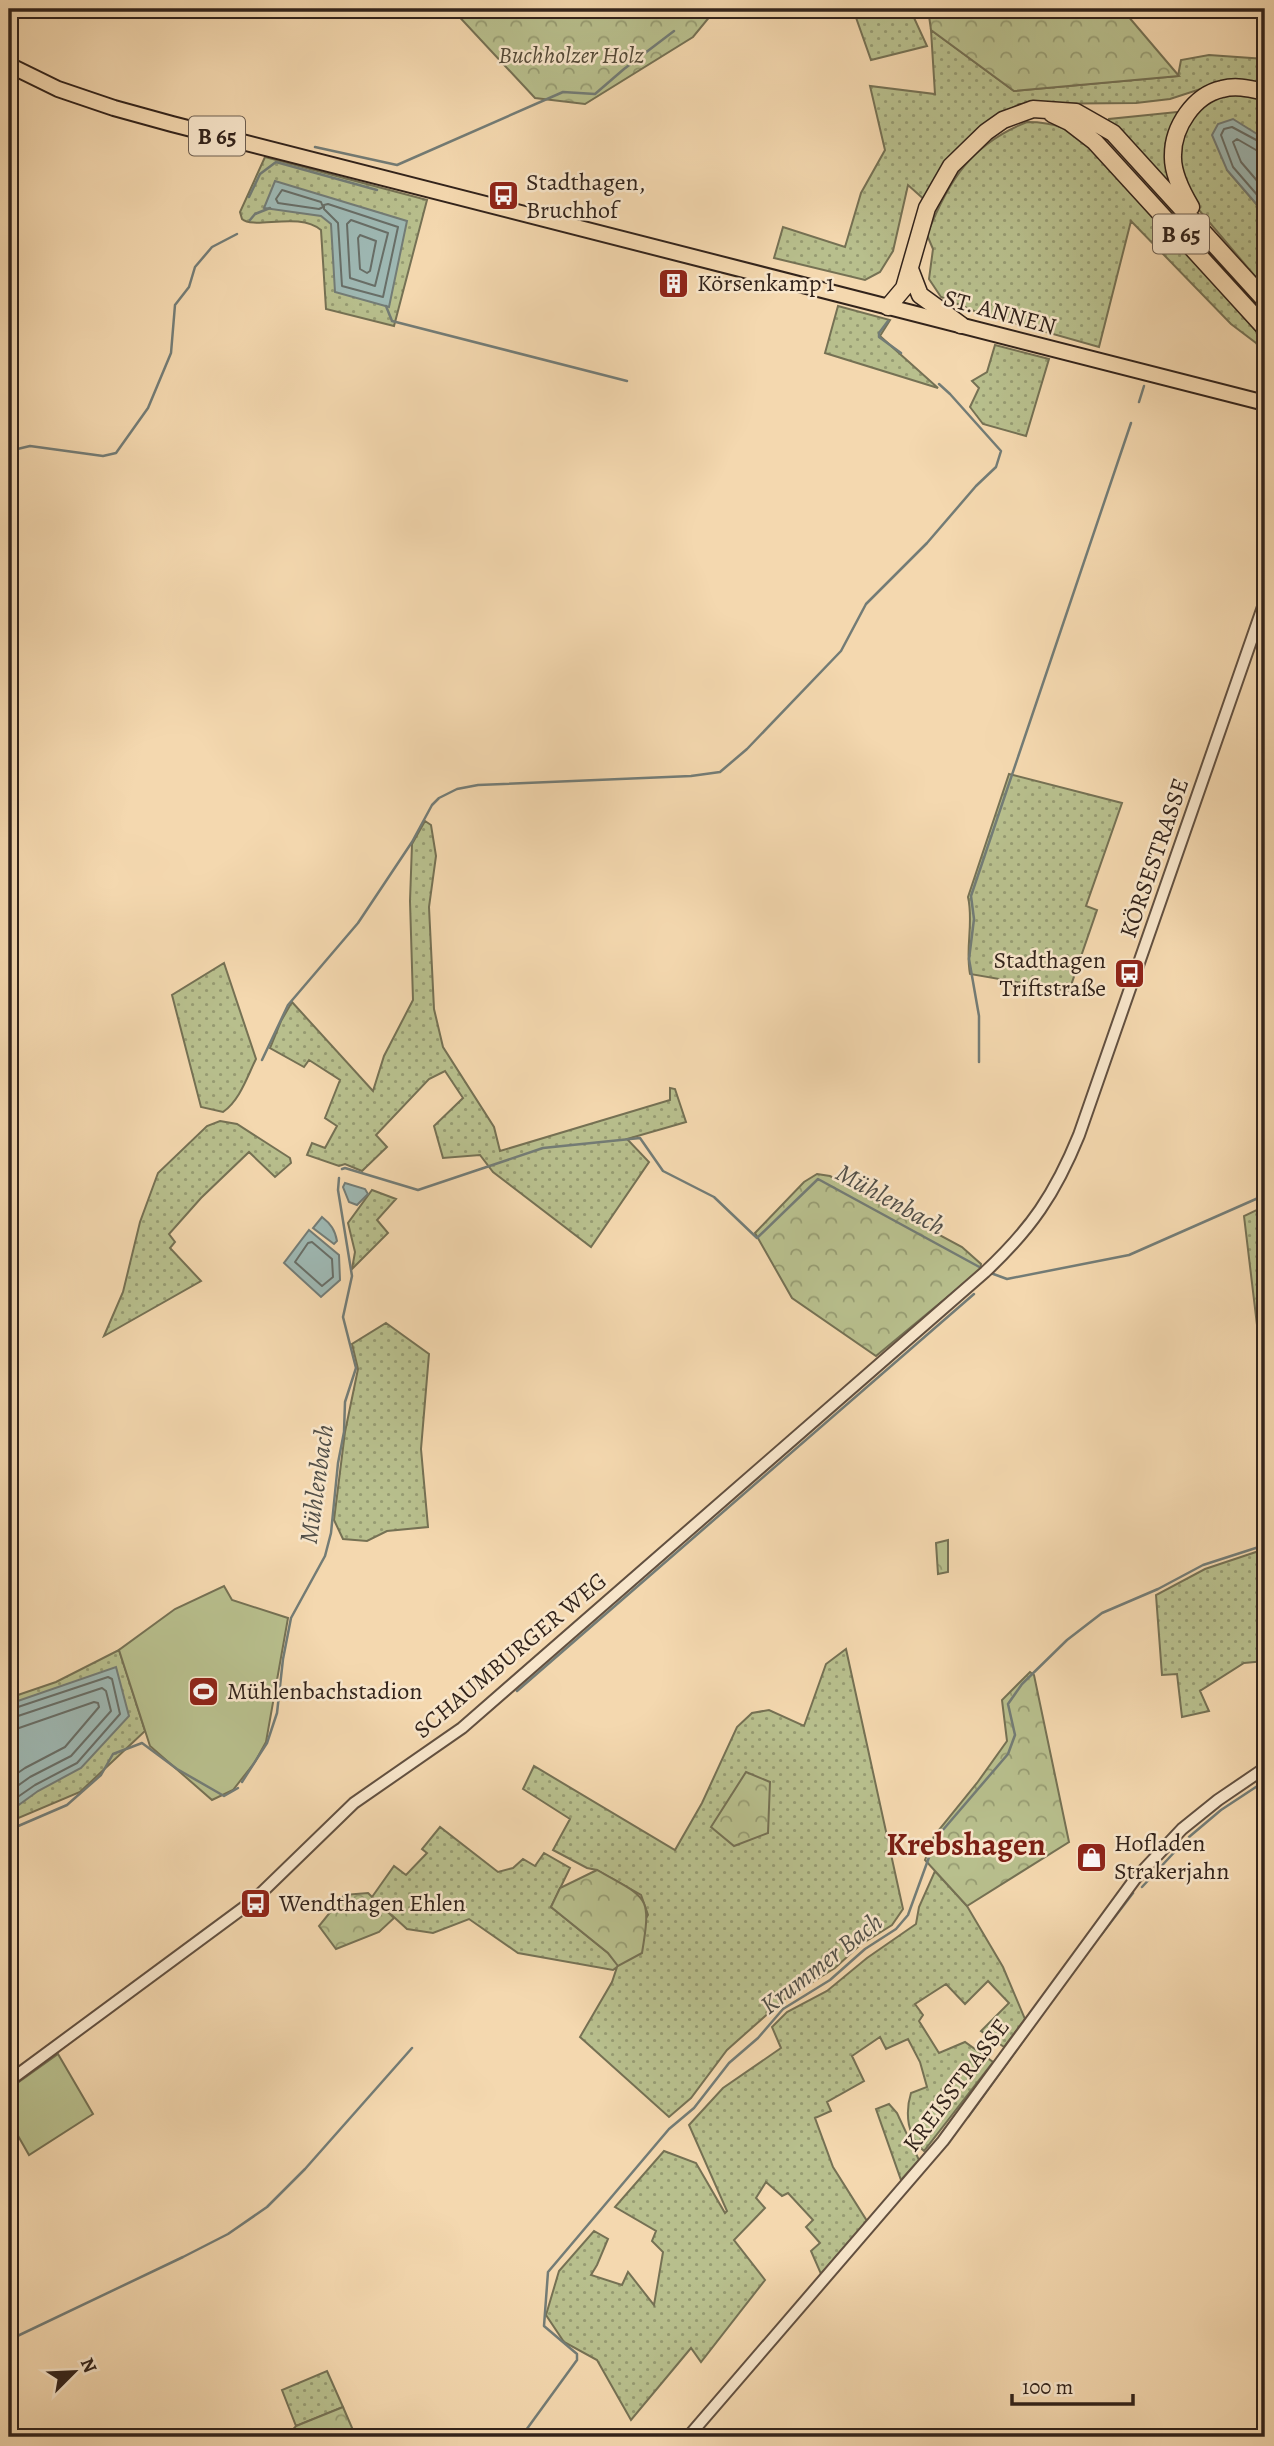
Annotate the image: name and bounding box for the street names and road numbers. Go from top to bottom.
road number: B 65 [189,116,245,155]
road number: B 65 [1153,215,1209,254]
street label: ST. ANNEN [940,282,1060,342]
street label: KÖRSESTRASSE [1112,774,1196,942]
street label: SCHAUMBURGER WEG [407,1565,613,1745]
street label: KREISSTRASSE [895,2012,1017,2158]

